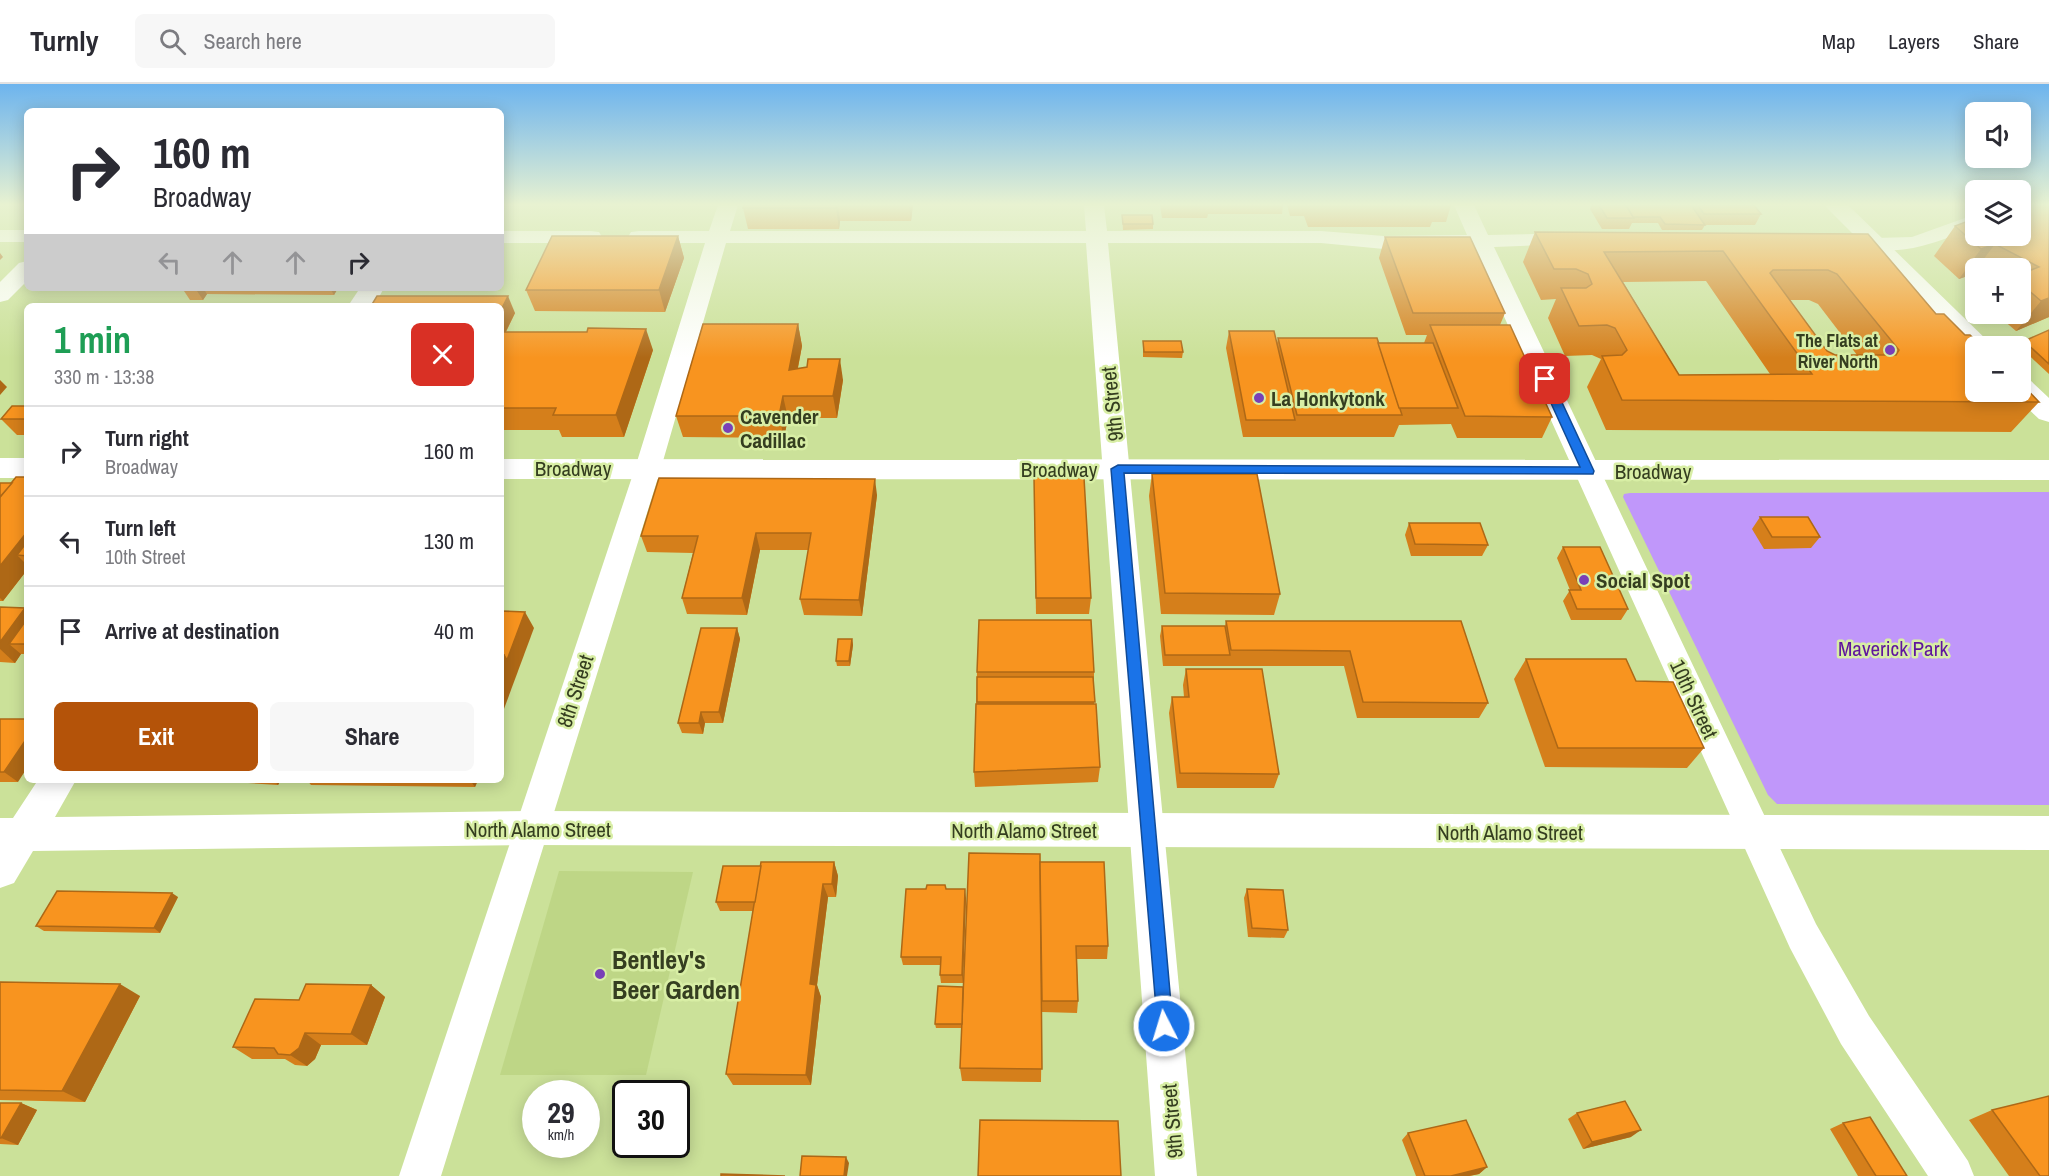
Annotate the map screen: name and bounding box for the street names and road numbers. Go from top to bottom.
street label: 9th Street [1094,365,1130,443]
street label: Broadway [535,454,612,483]
street label: Broadway [1021,455,1098,484]
street label: Broadway [1615,457,1692,486]
street label: 8th Street [550,651,600,731]
street label: 10th Street [1663,655,1725,743]
street label: North Alamo Street [465,815,611,844]
street label: North Alamo Street [951,816,1097,845]
street label: North Alamo Street [1437,818,1583,847]
street label: 9th Street [1154,1082,1190,1159]

